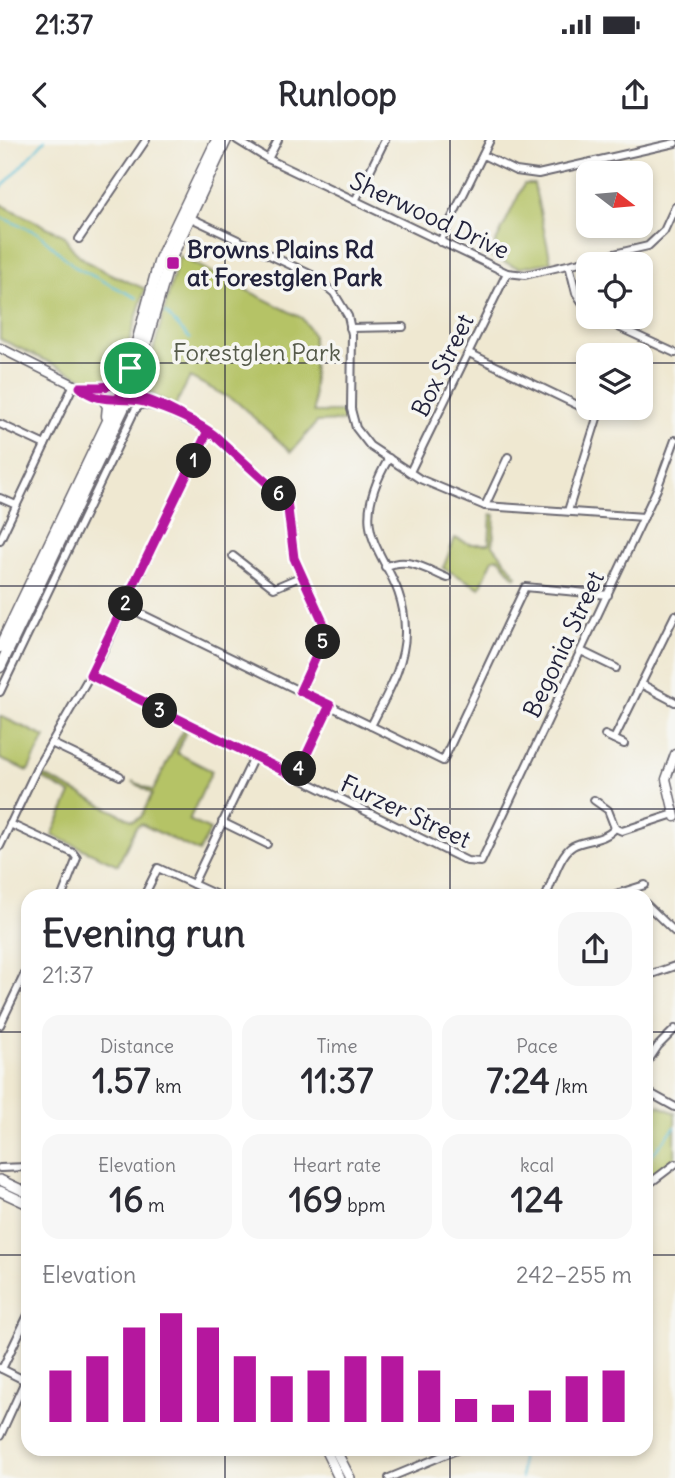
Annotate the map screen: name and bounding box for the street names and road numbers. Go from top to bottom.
street label: Sherwood Drive [346,165,514,265]
street label: Box Street [404,309,480,421]
street label: Begonia Street [516,566,610,722]
street label: Furzer Street [336,768,476,854]

